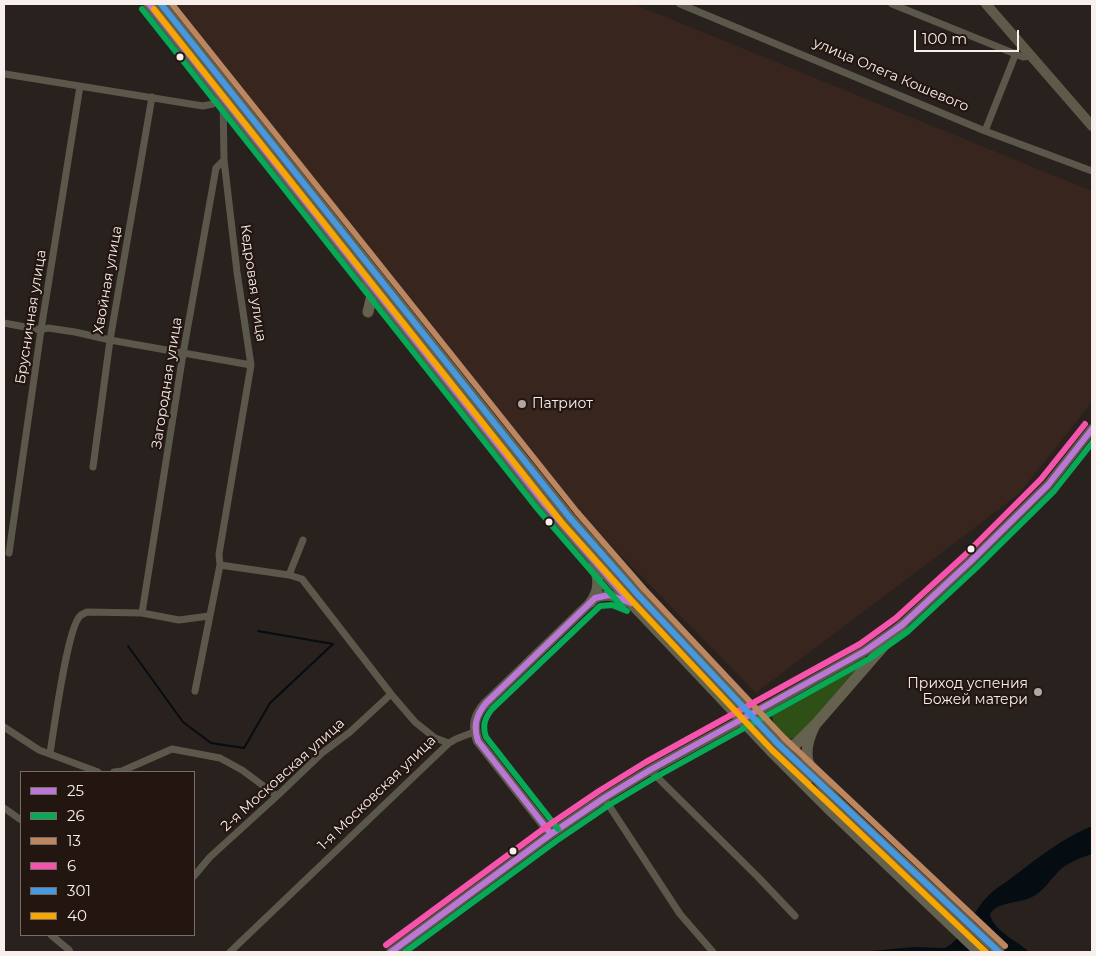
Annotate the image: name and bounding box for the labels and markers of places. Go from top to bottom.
unlabelled marker [175,52,185,62]
place label: Патриот [532,396,593,412]
marker: Патриот [516,398,528,410]
unlabelled marker [544,517,554,527]
unlabelled marker [966,544,976,554]
place label: Приход успения Божей матери [907,676,1028,709]
marker: Приход успения Божей матери [1032,686,1044,698]
unlabelled marker [508,846,518,856]

